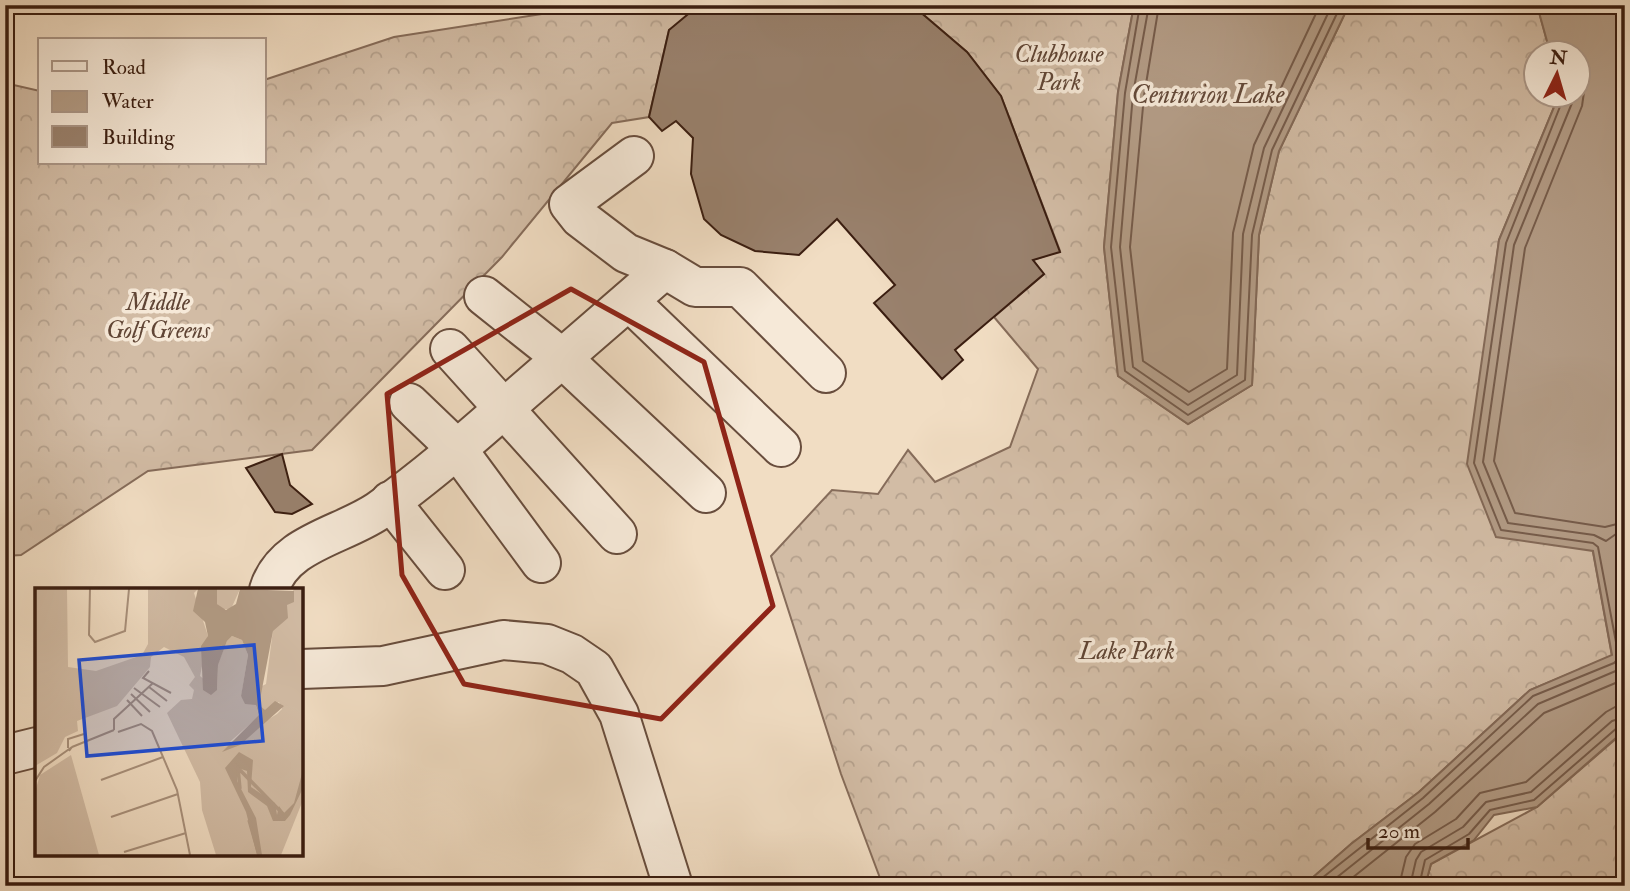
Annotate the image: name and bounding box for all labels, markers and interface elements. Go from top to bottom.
legend [38,38,266,164]
north arrow [1522,38,1592,108]
park label: Clubhouse Park [1015,39,1104,98]
text: N [1548,45,1569,71]
text: Road [102,54,147,81]
water label: Centurion Lake [1132,79,1285,111]
text: Water [101,88,154,115]
text: Building [102,124,175,151]
park label: Middle Golf Greens [106,287,210,346]
inset map [35,588,303,856]
park label: Lake Park [1078,636,1175,667]
scale bar [1368,807,1467,851]
text: 20 m [1378,818,1420,845]

